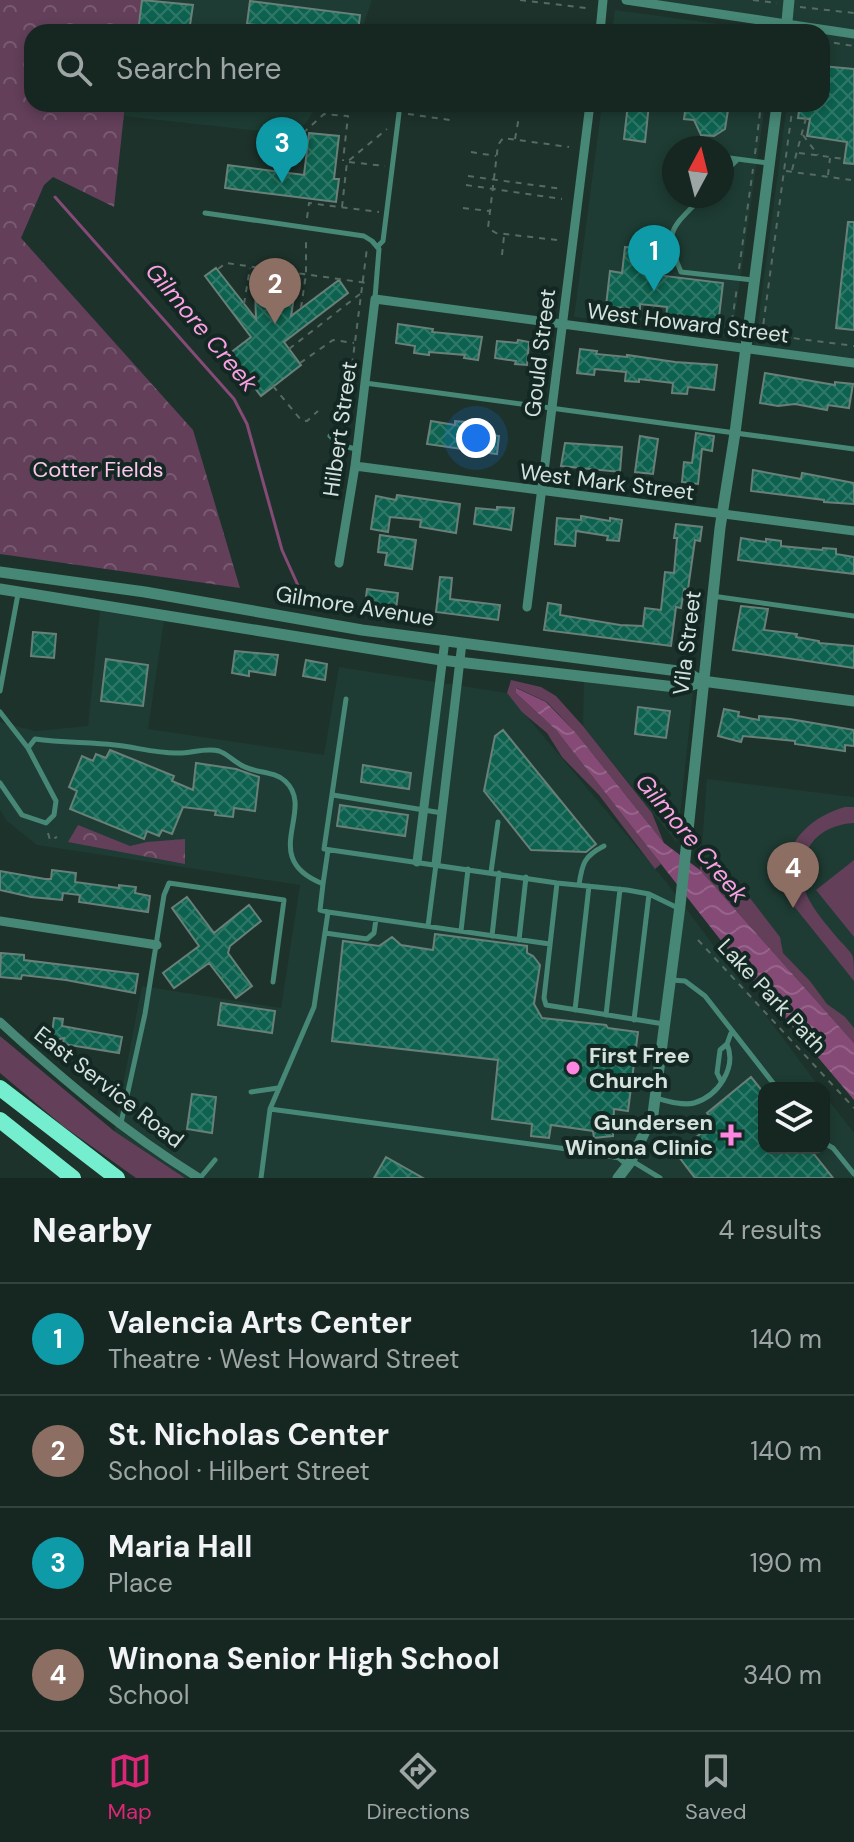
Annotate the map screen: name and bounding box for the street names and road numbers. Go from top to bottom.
street label: Gould Street [518,287,562,419]
street label: West Howard Street [585,296,791,350]
street label: Hilbert Street [316,359,364,499]
street label: West Mark Street [518,457,696,507]
street label: Gilmore Avenue [274,579,436,633]
street label: Vila Street [666,589,708,697]
street label: Lake Park Path [711,932,833,1060]
street label: East Service Road [28,1020,190,1154]

